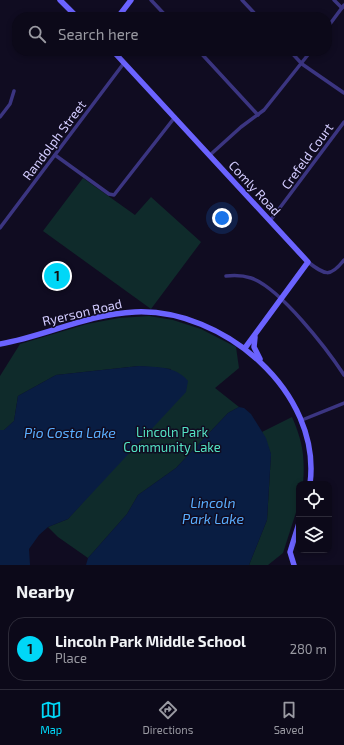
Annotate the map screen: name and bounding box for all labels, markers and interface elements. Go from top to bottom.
search box [12,12,332,56]
icon: search [26,23,48,45]
text: Search here [58,25,139,43]
street label: Randolph Street [19,97,89,183]
street label: Crefeld Court [278,120,336,192]
street label: Comly Road [226,157,284,219]
your location [212,208,232,228]
pin: 1 [44,261,70,291]
street label: Ryerson Road [41,295,123,329]
water label: Pio Costa Lake [24,424,116,441]
park label: Lincoln Park Community Lake [123,424,221,455]
map controls [296,481,332,553]
button: locate [296,481,332,517]
water label: Lincoln Park Lake [182,494,245,527]
button: layers [296,517,332,553]
text: Nearby [16,581,74,601]
text: Lincoln Park Middle School [55,632,246,650]
text: 1 [27,641,33,657]
text: 280 m [290,641,327,657]
text: Place [55,650,87,666]
tab: Map [40,699,62,736]
tab: Directions [143,699,193,736]
tab: Saved [274,699,304,736]

